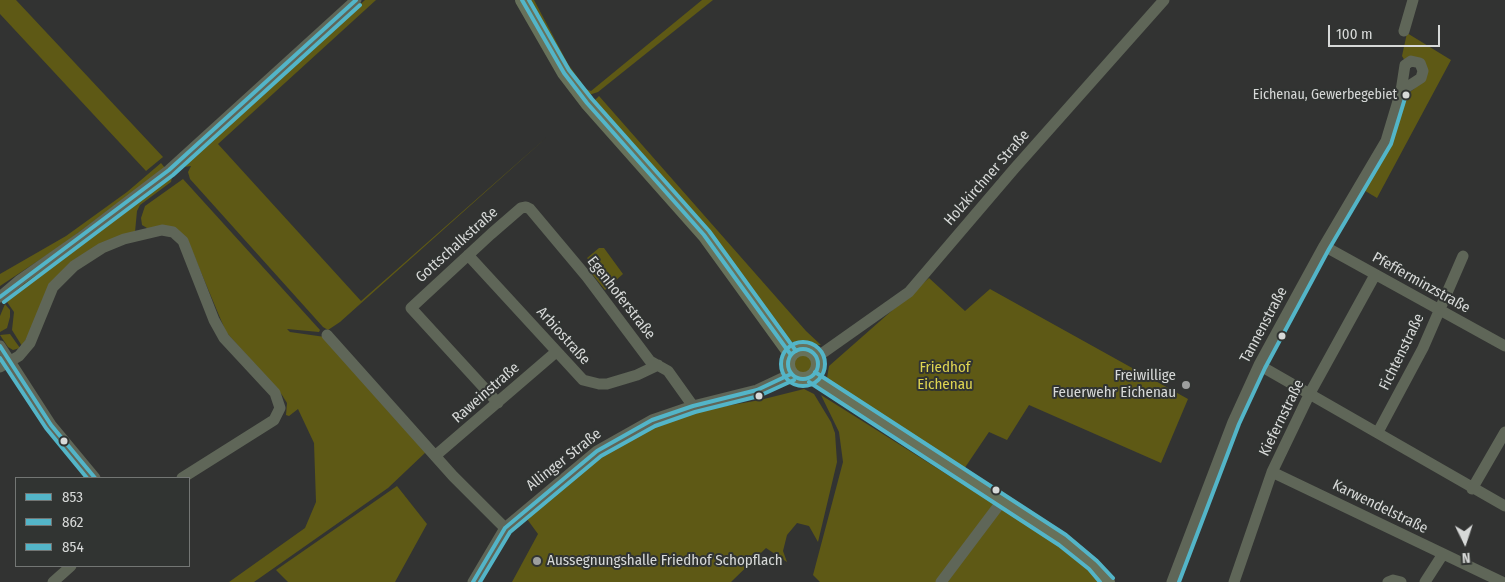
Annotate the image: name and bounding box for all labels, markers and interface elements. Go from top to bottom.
scale bar [1330,15,1442,47]
text: 100 m [1336,25,1373,43]
place label: Eichenau, Gewerbegebiet [1253,87,1397,103]
marker: Eichenau, Gewerbegebiet [1401,90,1411,100]
street label: Holzkirchner Straße [941,126,1033,230]
street label: Gottschalkstraße [412,204,502,286]
street label: Pfefferminzstraße [1369,249,1473,317]
street label: Egenhoferstraße [583,253,659,343]
street label: Tannenstraße [1236,284,1292,366]
street label: Arbiostraße [532,303,594,369]
street label: Fichtenstraße [1376,311,1428,393]
unlabelled marker [1277,331,1287,341]
street label: Raweinstraße [449,359,523,427]
park label: Friedhof Eichenau [917,359,973,394]
place label: Freiwillige Feuerwehr Eichenau [1053,367,1176,402]
street label: Kiefernstraße [1256,377,1308,459]
marker: Freiwillige Feuerwehr Eichenau [1180,379,1192,391]
unlabelled marker [754,391,764,401]
street label: Allinger Straße [523,425,605,495]
unlabelled marker [59,436,69,446]
street label: Karwendelstraße [1329,476,1431,538]
legend [15,477,190,567]
unlabelled marker [991,485,1001,495]
text: 853 [62,488,83,506]
text: 862 [62,513,83,531]
north arrow [1440,517,1490,567]
text: 854 [62,538,84,556]
text: N [1461,549,1471,566]
place label: Aussegnungshalle Friedhof Schopflach [547,552,783,570]
marker: Aussegnungshalle Friedhof Schopflach [531,555,543,567]

